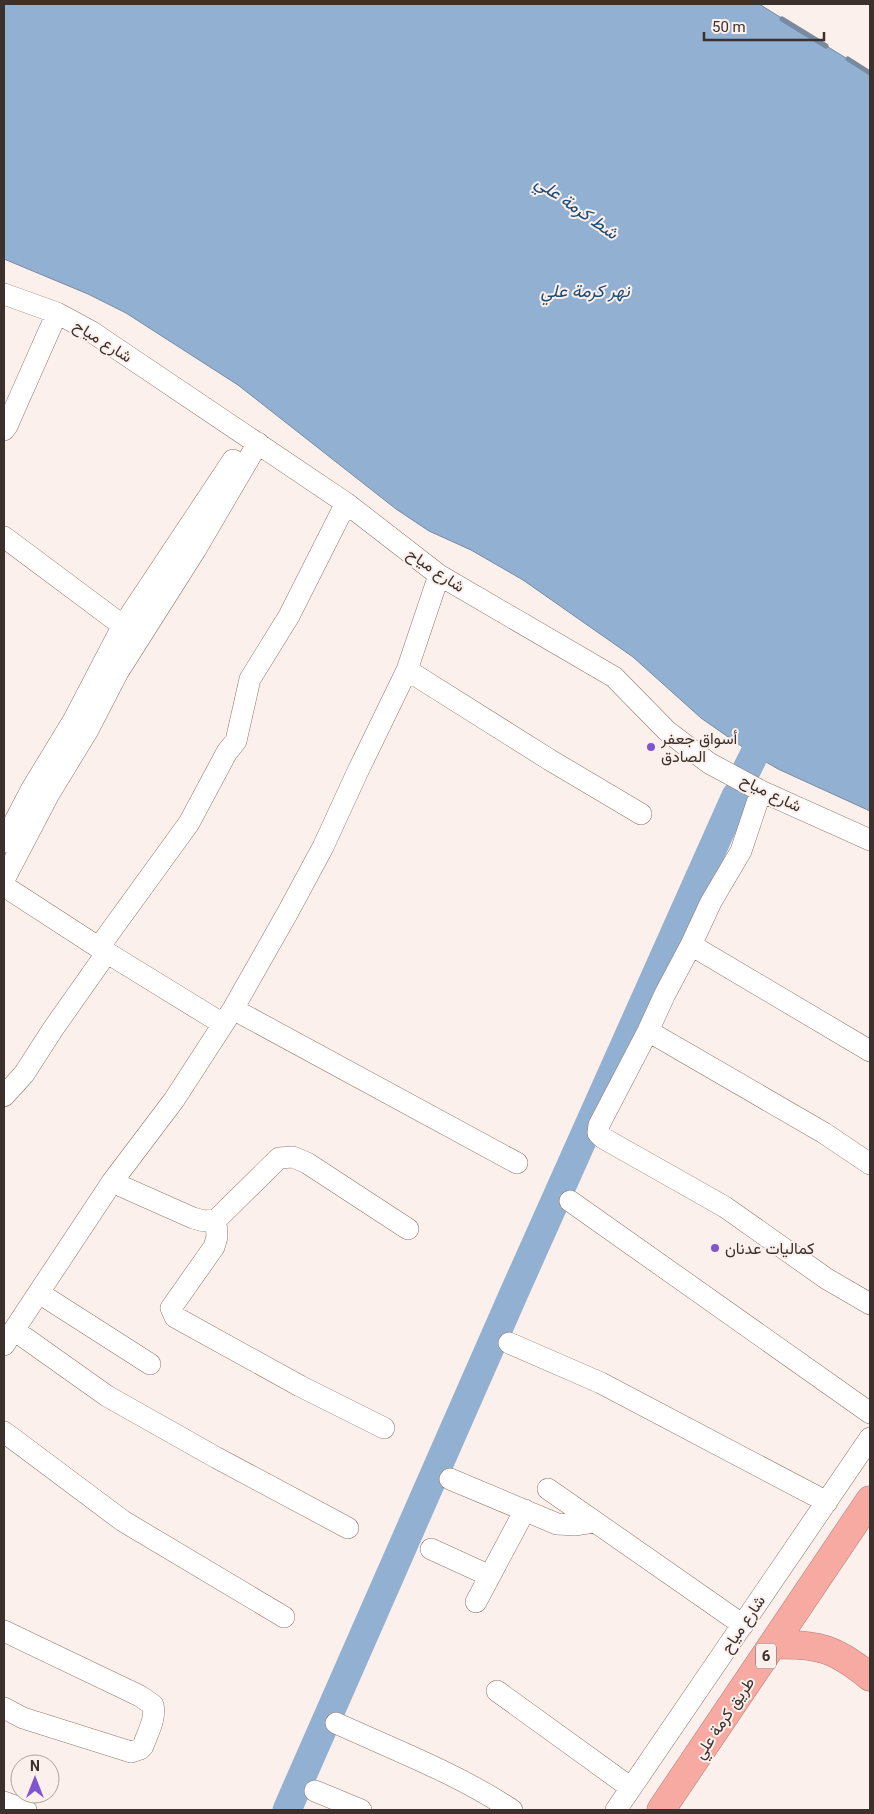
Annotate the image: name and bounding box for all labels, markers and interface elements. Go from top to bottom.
scale bar [704,10,824,42]
text: 50 m [712,18,746,36]
water label: شط كرمة علي [529,171,623,248]
water label: نهر كرمة علي [540,280,630,306]
street label: شارع مياح [69,316,136,368]
street label: شارع مياح [402,544,468,598]
place label: أسواق جعفر الصادق [660,729,738,766]
marker: أسواق جعفر الصادق [645,741,657,753]
street label: شارع مياح [737,770,805,818]
place label: كماليات عدنان [725,1239,814,1258]
marker: كماليات عدنان [709,1242,721,1254]
street label: شارع مياح [717,1592,771,1658]
road number: 6 [756,1644,776,1668]
street label: طريق كرمة علي [690,1674,762,1765]
north arrow [10,1754,60,1804]
text: N [30,1758,40,1774]

